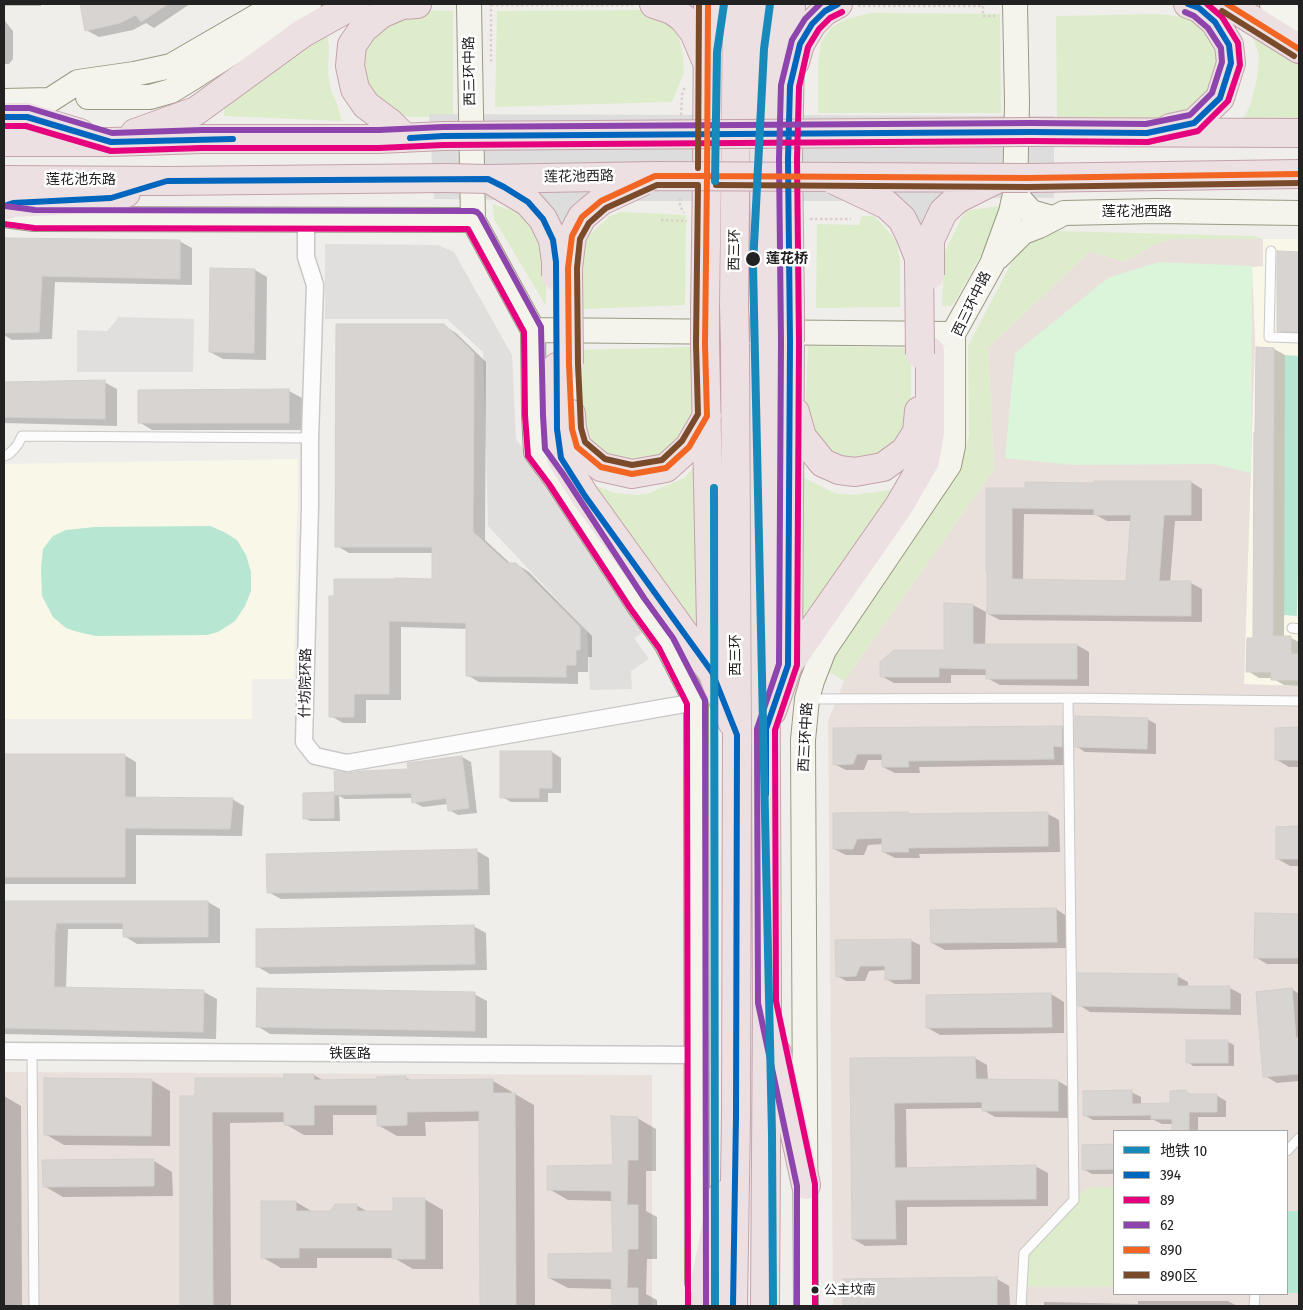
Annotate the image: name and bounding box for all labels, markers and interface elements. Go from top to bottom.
street label: 西三环中路 [461,36,479,106]
street label: 莲花池西路 [544,168,614,186]
street label: 莲花池东路 [46,172,116,188]
street label: 莲花池西路 [1102,204,1172,220]
street label: 西三环 [726,229,744,271]
marker: 莲花桥 [744,250,762,268]
place label: 莲花桥 [766,251,808,267]
street label: 西三环中路 [949,269,995,339]
street label: 西三环 [728,634,744,676]
street label: 什坊院环路 [297,648,315,718]
street label: 西三环中路 [796,702,816,772]
street label: 铁医路 [329,1046,371,1062]
legend [1113,1130,1288,1295]
text: 地铁 10 [1160,1142,1207,1160]
text: 394 [1160,1166,1181,1184]
text: 89 [1160,1191,1175,1209]
text: 62 [1160,1216,1174,1234]
text: 890 [1160,1241,1182,1259]
text: 890区 [1160,1267,1197,1285]
place label: 公主坟南 [824,1282,876,1298]
marker: 公主坟南 [810,1285,820,1295]

